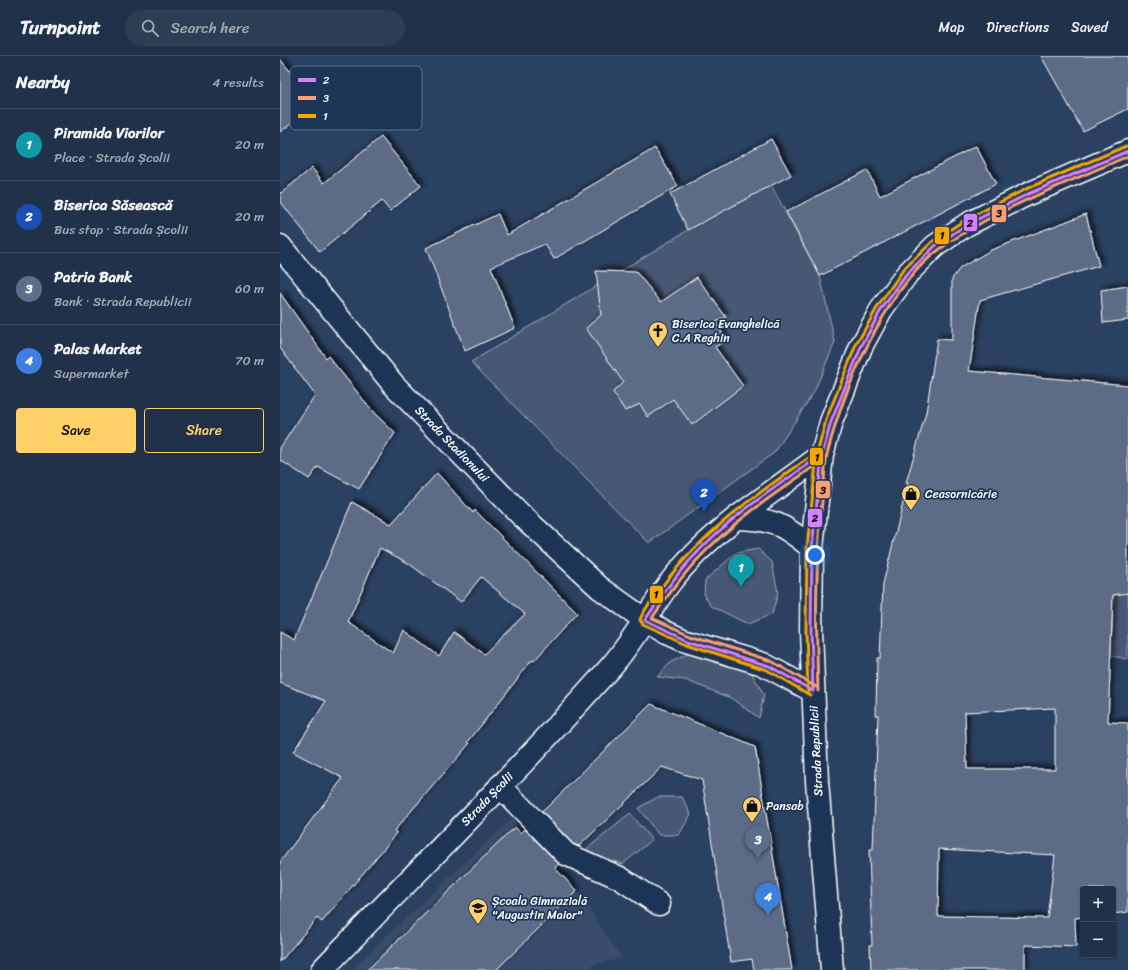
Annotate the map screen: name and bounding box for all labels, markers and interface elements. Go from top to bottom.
search box [125,10,405,46]
text: Turnpoint [20,11,101,44]
text: Search here [171,15,250,41]
text: Map [938,15,964,40]
text: Directions [986,15,1049,40]
text: Saved [1071,15,1108,40]
icon: search [139,17,161,39]
legend [290,66,422,130]
text: Nearby [16,67,70,97]
text: 4 results [212,71,264,94]
text: 2 [323,71,330,90]
text: 3 [323,89,329,108]
text: 1 [323,107,328,126]
text: Piramida Viorilor [54,120,164,146]
text: 1 [26,133,32,156]
text: 20 m [235,133,264,156]
text: Place · Strada Școlii [54,146,170,169]
text: Biserica Săsească [54,192,172,218]
line badge: 3 [991,204,1007,223]
text: 3 [995,204,1003,223]
text: 2 [25,205,33,228]
text: 20 m [235,205,264,228]
line badge: 2 [963,213,978,232]
text: 2 [966,214,974,233]
text: Bus stop · Strada Școlii [54,218,188,241]
line badge: 1 [934,226,950,245]
text: 1 [940,226,945,245]
text: Patria Bank [54,264,132,290]
text: 3 [25,277,33,300]
text: 60 m [235,277,264,300]
text: Bank · Strada Republicii [54,290,191,313]
place label: Biserica Evanghelică C.A Reghin [672,313,781,349]
church icon: Biserica Evanghelică C.A Reghin [647,320,669,348]
text: Palas Market [54,336,142,362]
text: 4 [25,349,33,372]
text: 70 m [235,349,264,372]
text: Supermarket [54,362,129,385]
street label: Strada Stadionului [409,400,495,488]
button: Save [16,408,136,453]
button: Share [144,408,264,453]
line badge: 1 [809,447,824,466]
text: 1 [815,448,820,467]
pin: 2 [691,479,717,512]
line badge: 3 [815,480,831,499]
text: 3 [819,481,827,500]
shop icon: Ceasornicărie [900,483,922,511]
place label: Ceasornicărie [925,483,997,505]
line badge: 2 [807,508,823,528]
text: 2 [811,509,819,528]
your location [805,545,825,565]
pin: 1 [728,554,754,587]
line badge: 1 [649,585,664,604]
text: 1 [654,585,659,604]
street label: Strada Republicii [803,704,829,797]
street label: Strada Școlii [455,766,519,831]
shop icon: Pansab [741,795,763,823]
place label: Pansab [766,795,804,817]
pin: 3 [745,826,771,859]
pin: 4 [755,883,781,916]
map controls [1080,886,1116,958]
button: + [1080,886,1116,922]
place label: Școala Gimnazială "Augustin Maior" [492,890,588,926]
school or university icon: Școala Gimnazială "Augustin Maior" [467,897,489,925]
button: − [1080,922,1116,958]

